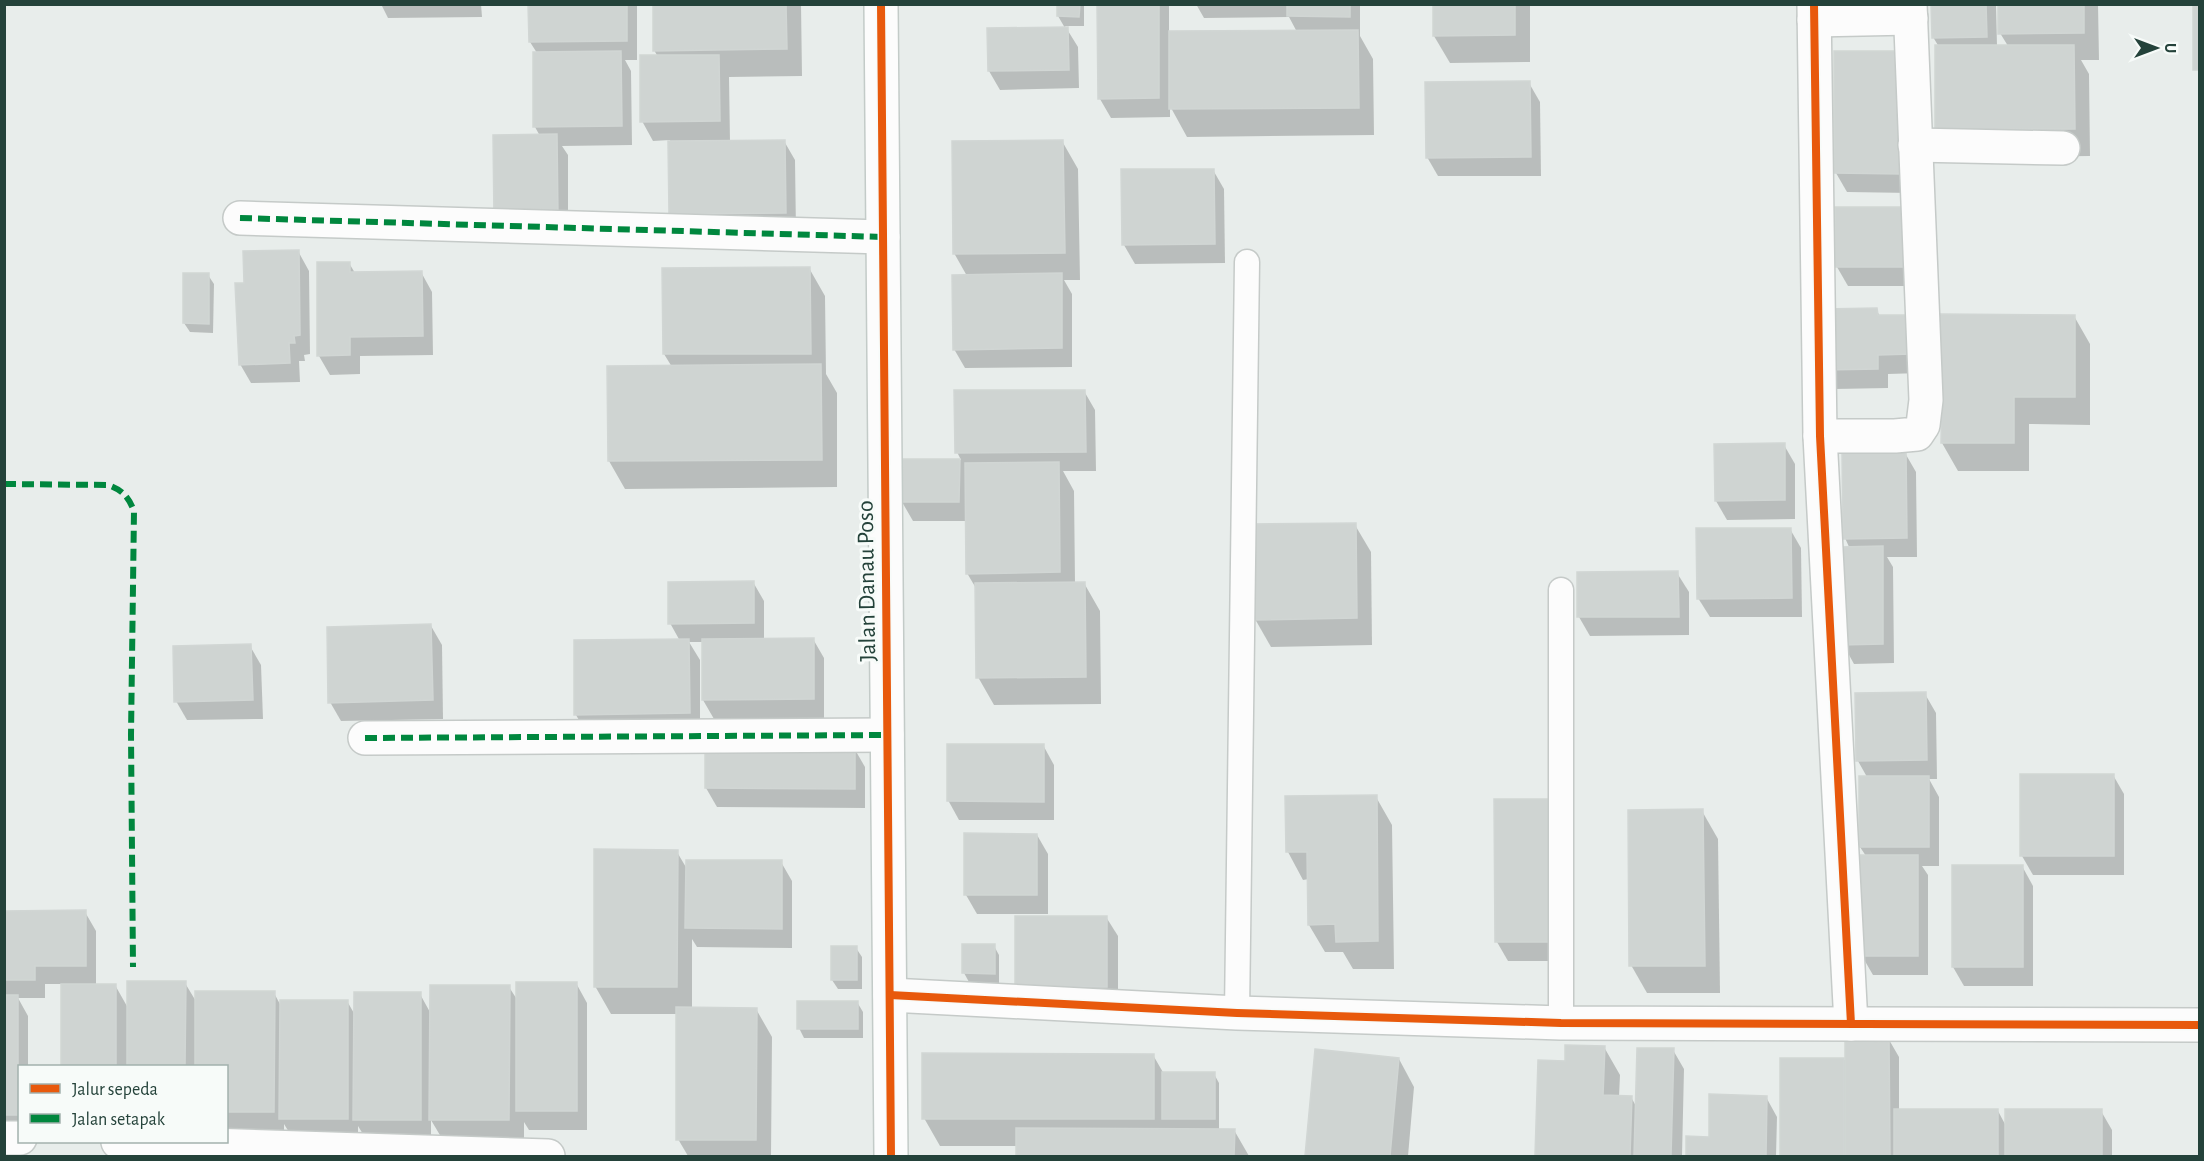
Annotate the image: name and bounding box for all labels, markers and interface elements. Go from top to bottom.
north arrow [2126,18,2186,78]
text: U [2162,43,2178,53]
street label: Jalan Danau Poso [854,500,880,662]
legend [18,1065,228,1143]
text: Jalur sepeda [72,1081,158,1099]
text: Jalan setapak [72,1111,166,1129]

